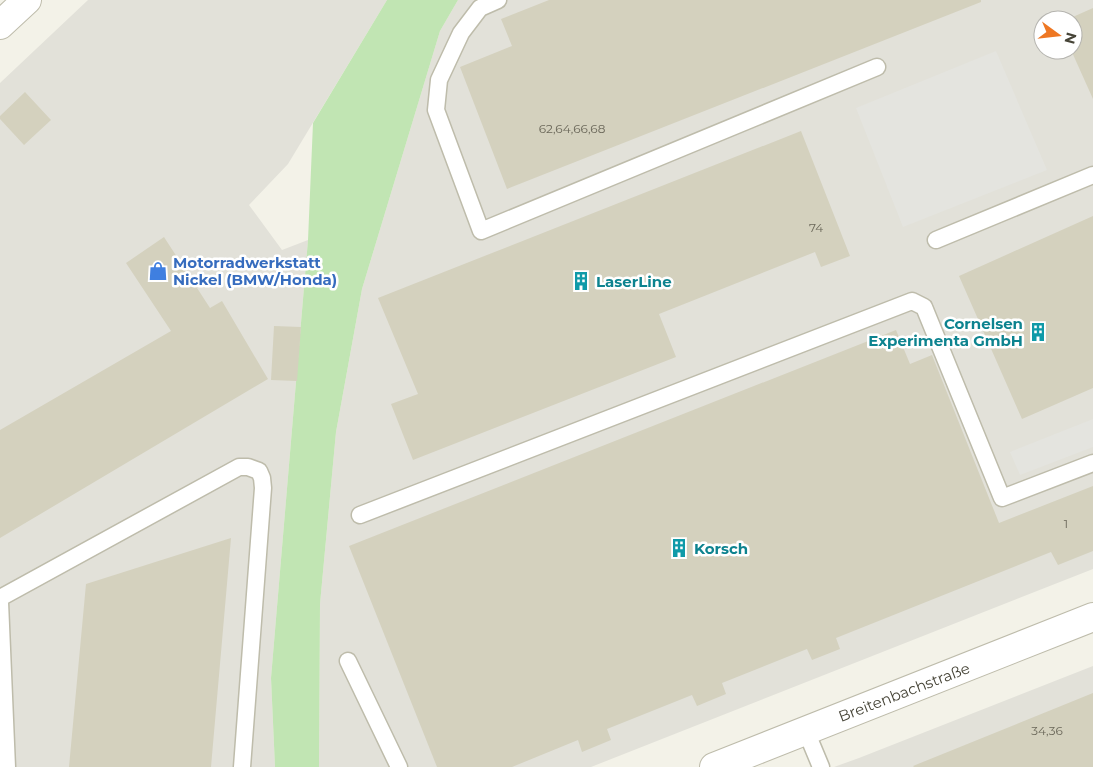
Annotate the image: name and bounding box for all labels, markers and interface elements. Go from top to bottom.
north arrow [1033,10,1083,60]
text: N [1060,31,1081,46]
house number: 62,64,66,68 [539,121,606,136]
house number: 74 [809,220,823,235]
place label: Motorradwerkstatt Nickel (BMW/Honda) [173,253,337,289]
shop icon: Motorradwerkstatt Nickel (BMW/Honda) [147,260,169,282]
building icon: LaserLine [570,270,592,292]
place label: LaserLine [596,272,672,291]
place label: Cornelsen Experimenta GmbH [868,314,1023,350]
building icon: Cornelsen Experimenta GmbH [1027,321,1049,343]
house number: 1 [1064,516,1068,531]
building icon: Korsch [668,537,690,559]
place label: Korsch [694,539,748,558]
street label: Breitenbachstraße [836,658,972,726]
house number: 34,36 [1031,723,1063,738]

